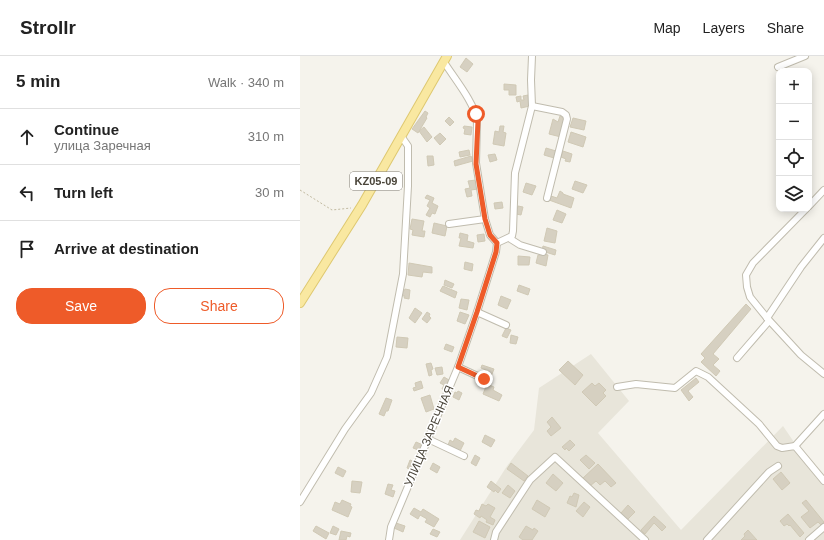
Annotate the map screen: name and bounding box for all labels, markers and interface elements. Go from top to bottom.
text: Strollr [20,17,76,38]
text: Map [653,20,681,36]
text: Layers [703,20,745,36]
text: Share [767,20,804,36]
map controls [776,68,812,212]
button: + [776,68,812,104]
text: 5 min [16,72,60,91]
text: Walk · 340 m [208,75,284,90]
button: − [776,104,812,140]
route start [467,105,485,123]
text: Continue [54,121,119,138]
icon: ahead [16,126,38,148]
text: 310 m [248,129,284,144]
text: улица Заречная [54,138,151,153]
button: locate [776,140,812,176]
road number: KZ05-09 [350,172,402,190]
button: layers [776,176,812,212]
icon: left [16,182,38,204]
text: Turn left [54,184,113,201]
text: 30 m [255,185,284,200]
icon: arrive [16,238,38,260]
text: Arrive at destination [54,240,199,257]
button: Save [16,288,146,324]
button: Share [154,288,284,324]
route end [475,370,493,388]
street label: УЛИЦА ЗАРЕЧНАЯ [401,383,457,489]

